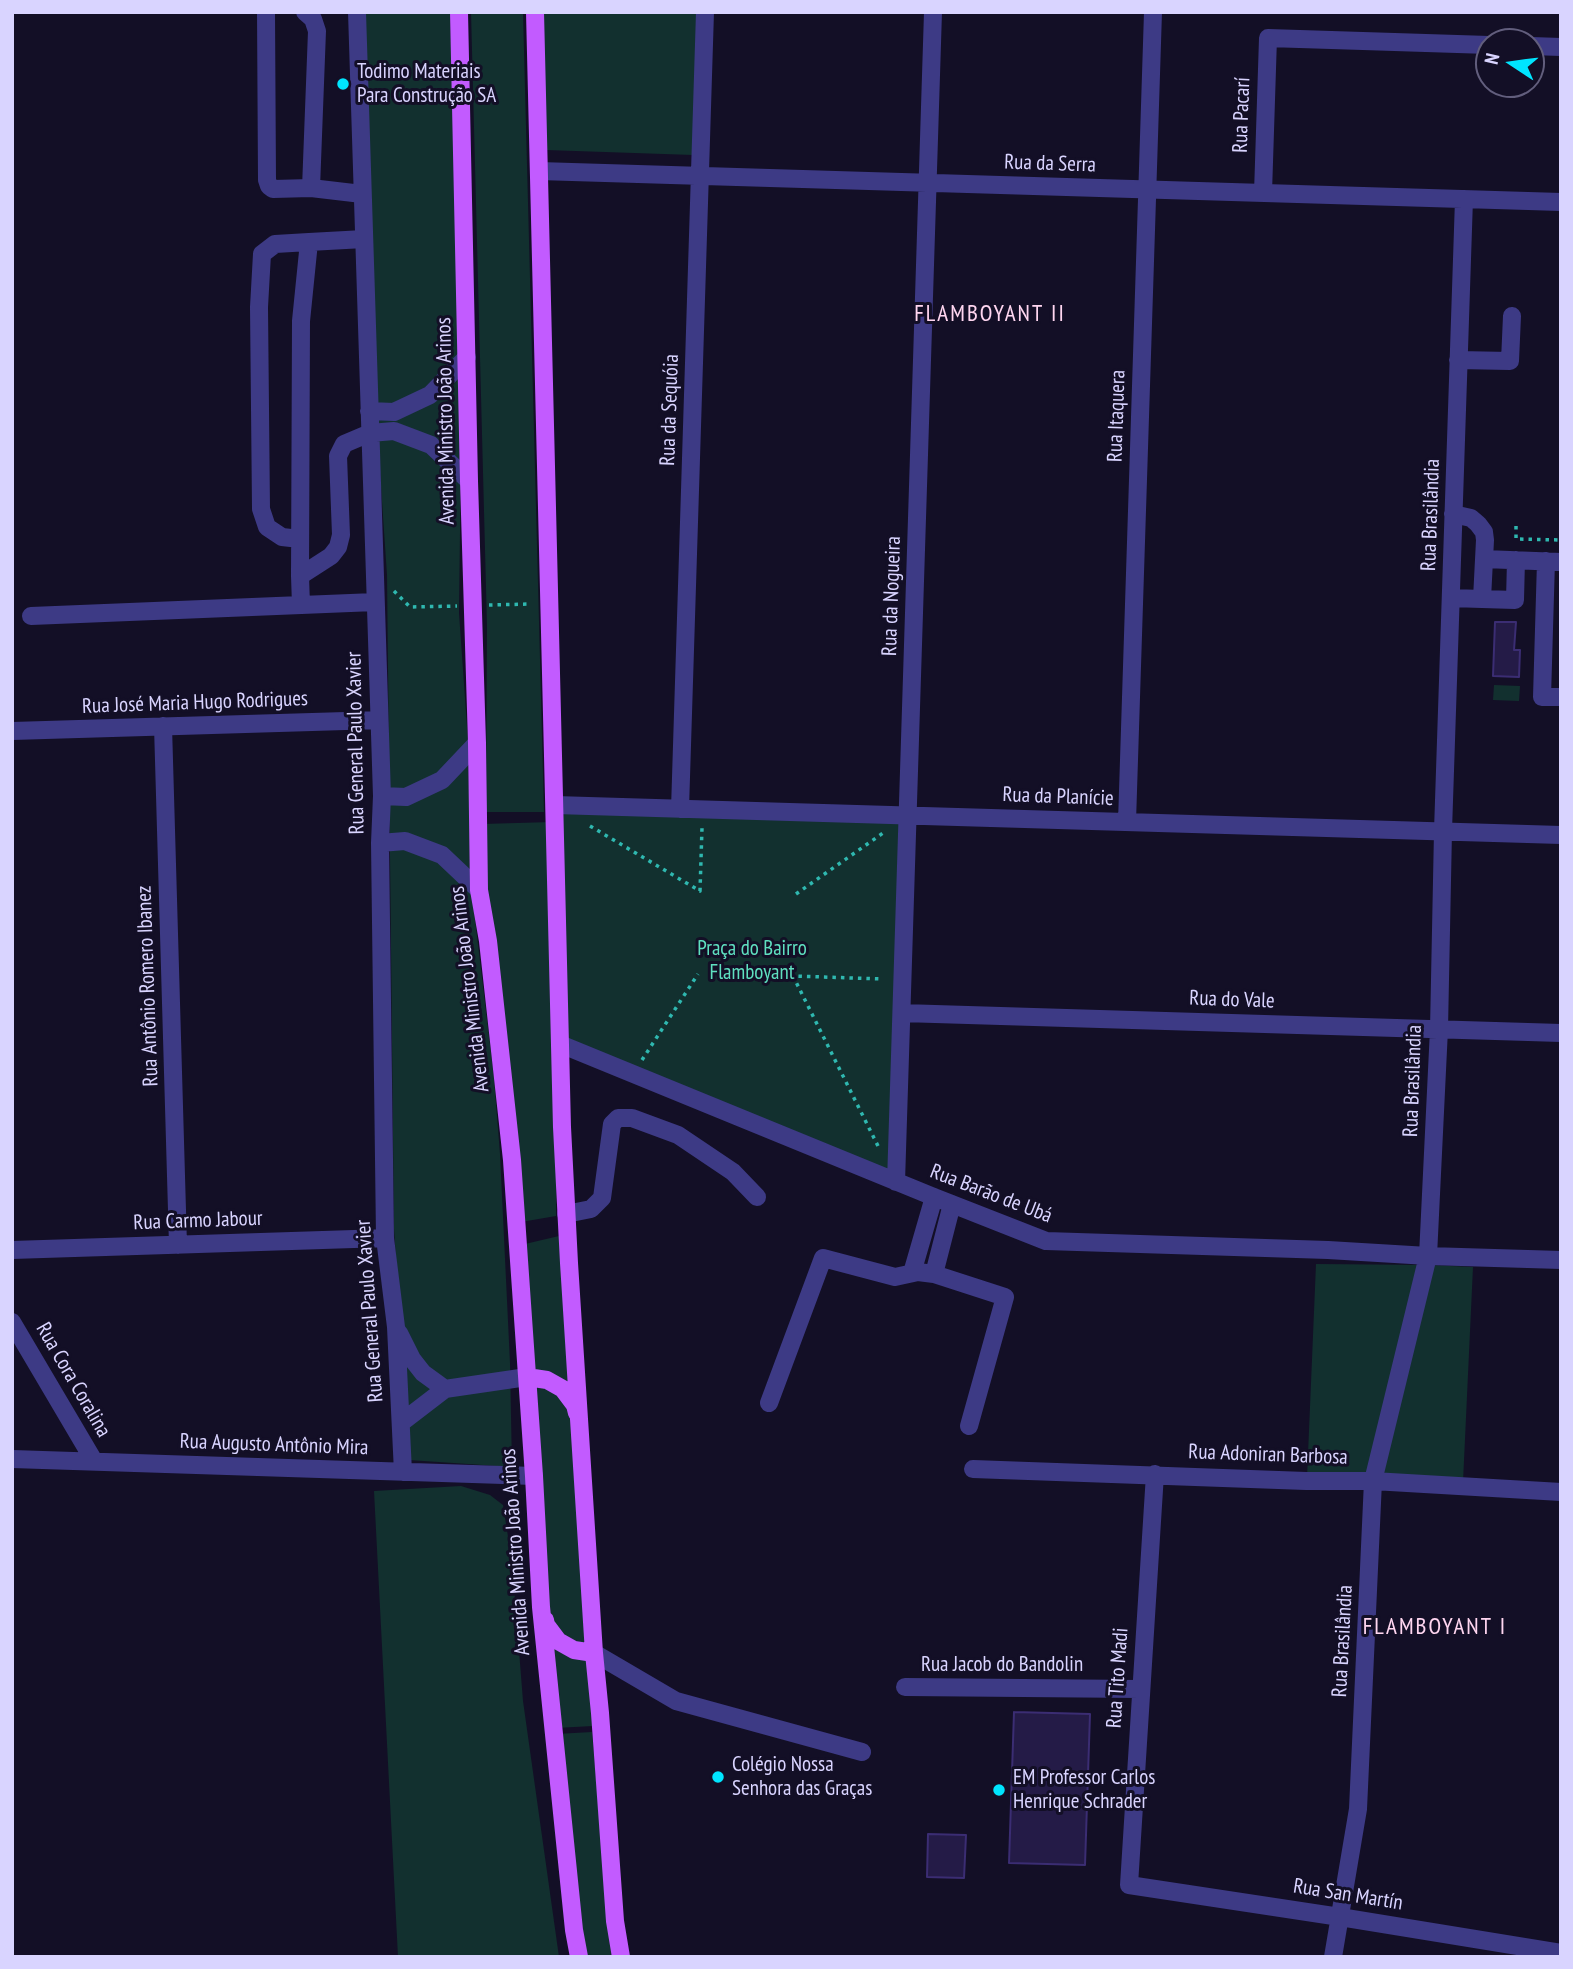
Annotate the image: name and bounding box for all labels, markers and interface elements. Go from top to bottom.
north arrow [1475,28,1545,98]
text: N [1479,51,1504,66]
place label: Todimo Materiais Para Construção SA [357,59,496,109]
marker: Todimo Materiais Para Construção SA [335,76,351,92]
street label: Rua Pacarí [1228,77,1256,153]
street label: Rua da Serra [1004,150,1096,178]
district label: FLAMBOYANT II [916,300,1064,328]
street label: Avenida Ministro João Arinos [432,317,460,525]
street label: Rua da Sequóia [655,354,685,466]
street label: Rua Itaquera [1103,370,1131,462]
street label: Rua Brasilândia [1416,458,1446,572]
street label: Rua da Nogueira [877,536,907,656]
street label: Rua General Paulo Xavier [342,651,370,835]
street label: Rua José Maria Hugo Rodrigues [82,686,308,720]
street label: Rua da Planície [1002,782,1114,812]
street label: Rua Antônio Romero Ibanez [132,885,164,1087]
street label: Avenida Ministro João Arinos [445,885,495,1093]
park label: Praça do Bairro Flamboyant [697,936,807,986]
street label: Rua do Vale [1189,986,1275,1014]
street label: Rua Brasilândia [1398,1024,1428,1138]
street label: Rua Barão de Ubá [926,1159,1056,1229]
street label: Rua Carmo Jabour [133,1206,263,1236]
street label: Rua General Paulo Xavier [351,1219,389,1403]
street label: Rua Cora Coralina [30,1318,116,1442]
street label: Rua Augusto Antônio Mira [179,1429,369,1461]
street label: Rua Adoniran Barbosa [1188,1440,1348,1470]
street label: Avenida Ministro João Arinos [496,1448,536,1656]
street label: Rua Brasilândia [1327,1584,1359,1698]
district label: FLAMBOYANT I [1364,1613,1506,1641]
street label: Rua Tito Madi [1102,1627,1134,1729]
street label: Rua Jacob do Bandolin [921,1652,1083,1678]
place label: Colégio Nossa Senhora das Graças [732,1752,872,1802]
place label: EM Professor Carlos Henrique Schrader [1013,1765,1155,1815]
marker: Colégio Nossa Senhora das Graças [710,1769,726,1785]
marker: EM Professor Carlos Henrique Schrader [991,1782,1007,1798]
street label: Rua San Martín [1291,1874,1405,1916]

